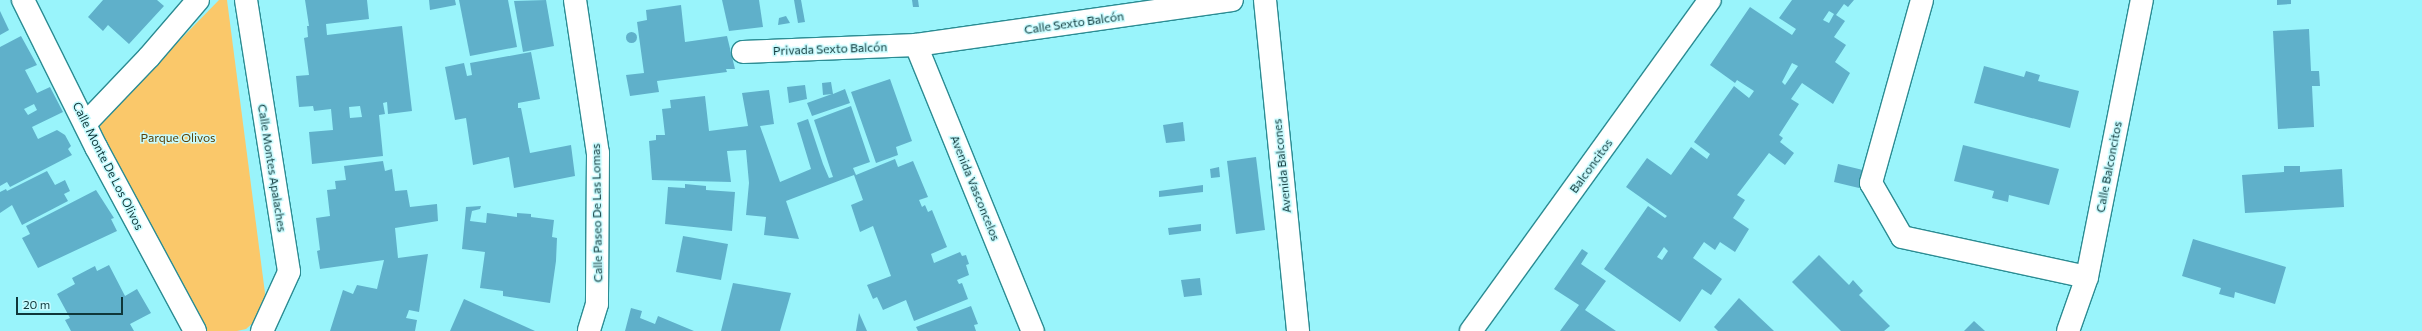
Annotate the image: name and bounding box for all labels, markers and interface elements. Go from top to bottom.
street label: Calle Sexto Balcón [1023,9,1125,37]
street label: Privada Sexto Balcón [773,40,887,58]
street label: Calle Monte De Los Olivos [69,100,147,232]
street label: Calle Montes Apalaches [255,103,289,233]
street label: Avenida Balcones [1270,118,1294,214]
street label: Calle Balconcitos [2093,120,2125,214]
park label: Parque Olivos [140,131,216,145]
street label: Avenida Vasconcelos [947,133,1003,243]
street label: Balconcitos [1567,136,1615,196]
street label: Calle Paseo De Las Lomas [589,143,605,283]
scale bar [18,289,125,315]
text: 20 m [23,297,50,311]

